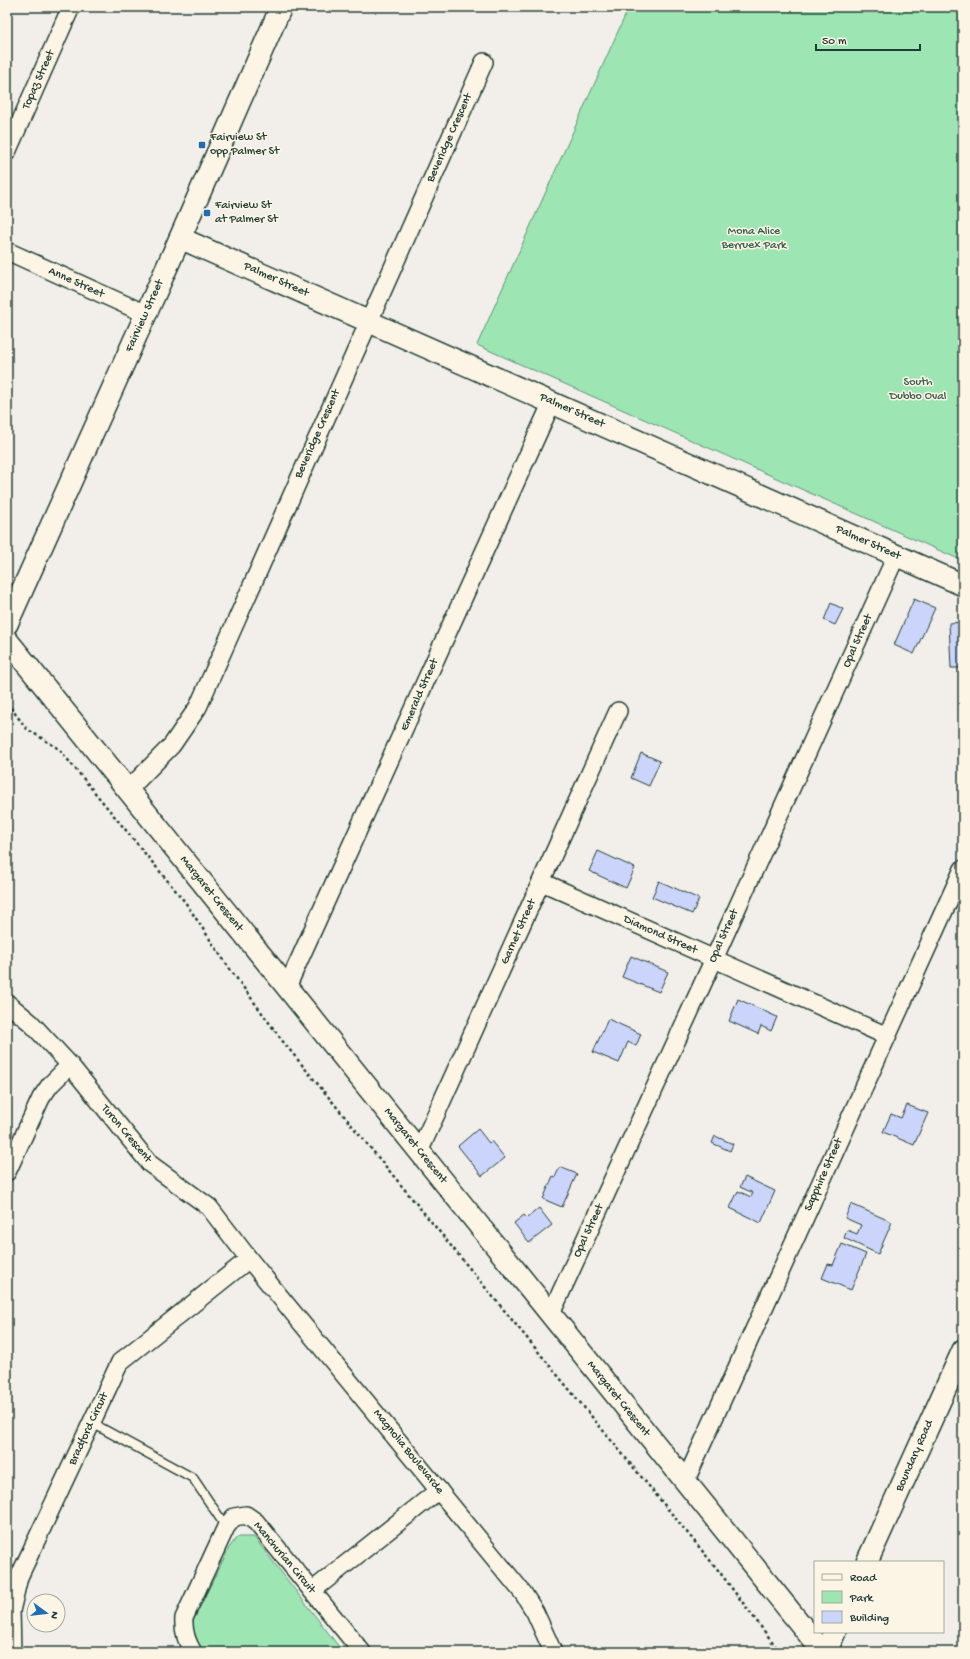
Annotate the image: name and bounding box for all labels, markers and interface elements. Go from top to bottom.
scale bar [816,26,920,52]
text: 50 m [822,35,847,49]
street label: Topaz Street [19,47,59,113]
street label: Beveridge Crescent [424,90,476,186]
place label: Fairview St opp Palmer St [209,131,280,159]
marker: Fairview St opp Palmer St [197,140,207,150]
place label: Fairview St at Palmer St [214,199,279,227]
marker: Fairview St at Palmer St [202,208,212,218]
park label: Mona Alice Berruex Park [721,225,788,253]
street label: Palmer Street [240,259,312,301]
street label: Anne Street [46,265,107,302]
street label: Fairview Street [122,277,168,355]
park label: South Dubbo Oval [888,376,947,404]
street label: Beveridge Crescent [292,386,344,482]
street label: Palmer Street [536,390,608,432]
street label: Palmer Street [832,522,904,564]
street label: Opal Street [840,611,876,670]
street label: Emerald Street [398,656,443,733]
street label: Margaret Crescent [176,853,246,935]
street label: Garnet Street [498,896,540,967]
street label: Opal Street [706,906,742,965]
street label: Diamond Street [620,912,700,958]
street label: Turon Crescent [97,1101,155,1167]
street label: Margaret Crescent [380,1105,450,1187]
street label: Sapphire Street [802,1135,847,1214]
street label: Opal Street [571,1201,608,1260]
street label: Margaret Crescent [583,1358,653,1440]
street label: Bradford Circuit [66,1389,112,1469]
street label: Magnolia Boulevarde [370,1407,447,1498]
street label: Boundary Road [893,1417,937,1495]
street label: Manchurian Circuit [250,1519,319,1598]
legend [814,1561,944,1633]
text: Road [850,1572,877,1586]
text: Park [849,1592,875,1606]
north arrow [26,1593,66,1633]
text: N [47,1610,60,1620]
text: Building [849,1612,889,1626]

